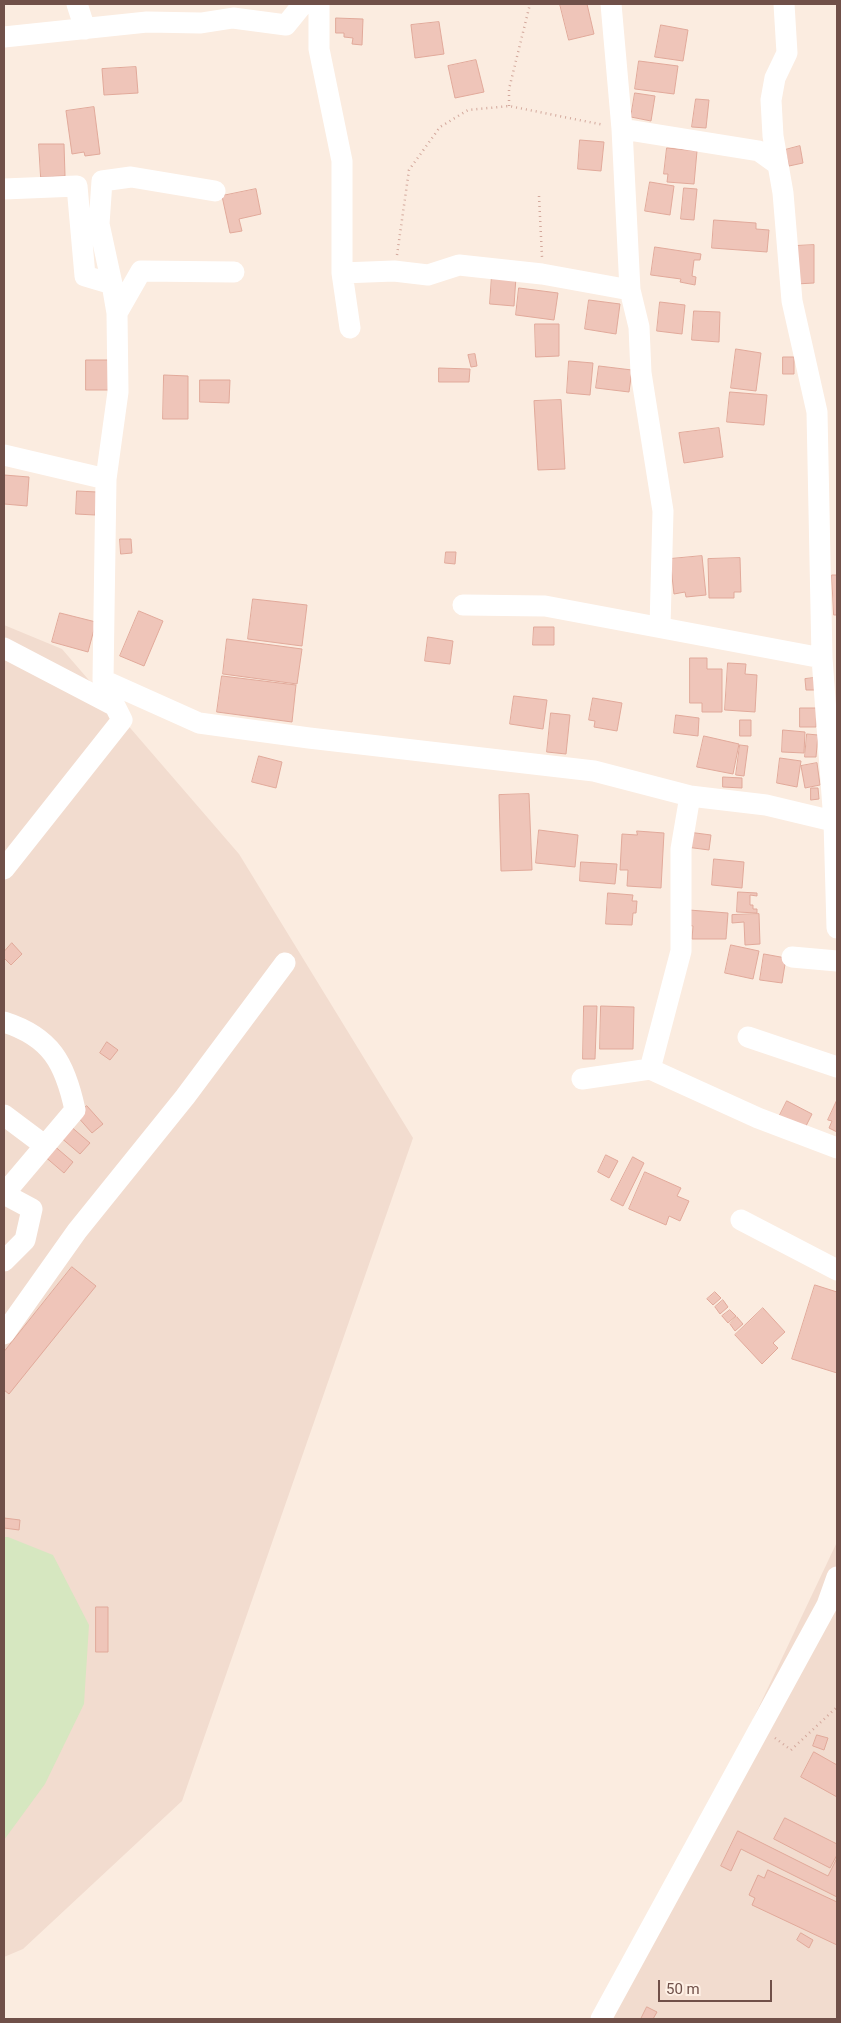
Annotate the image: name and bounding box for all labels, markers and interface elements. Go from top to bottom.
scale bar [661,1970,775,2002]
text: 50 m [666,1980,700,1998]

